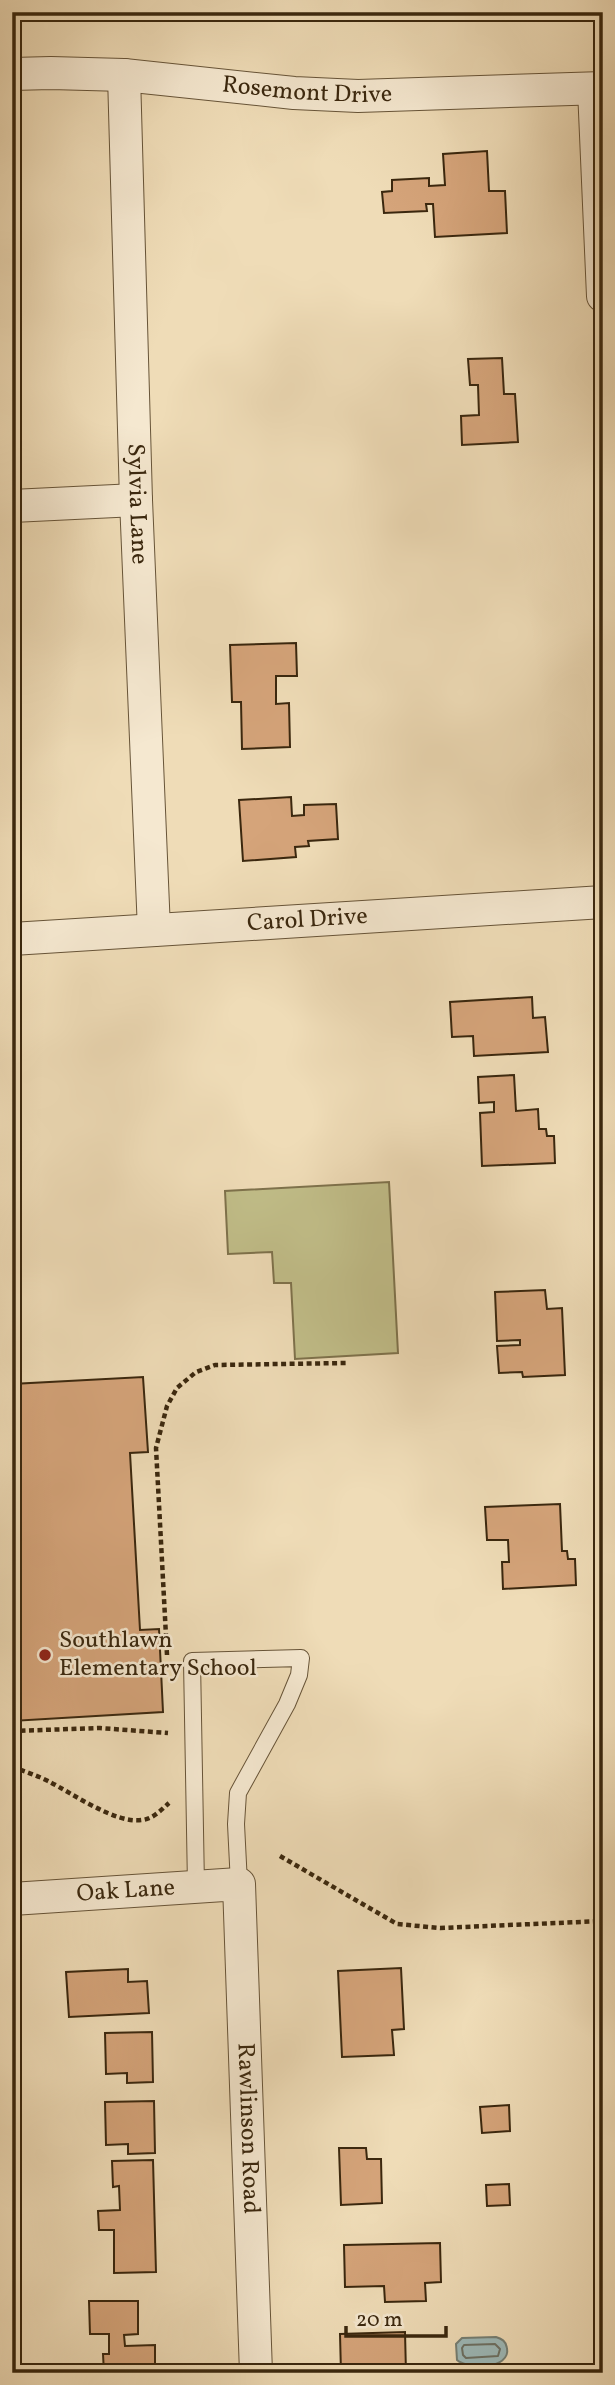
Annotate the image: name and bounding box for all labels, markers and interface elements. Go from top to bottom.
street label: Rosemont Drive [220,68,393,113]
street label: Sylvia Lane [117,443,156,565]
street label: Carol Drive [246,900,369,941]
place label: Southlawn Elementary School [59,1624,257,1686]
marker: Southlawn Elementary School [37,1647,53,1663]
street label: Oak Lane [75,1871,176,1912]
street label: Rawlinson Road [228,2042,267,2215]
scale bar [346,2294,445,2338]
text: 20 m [356,2306,402,2335]

